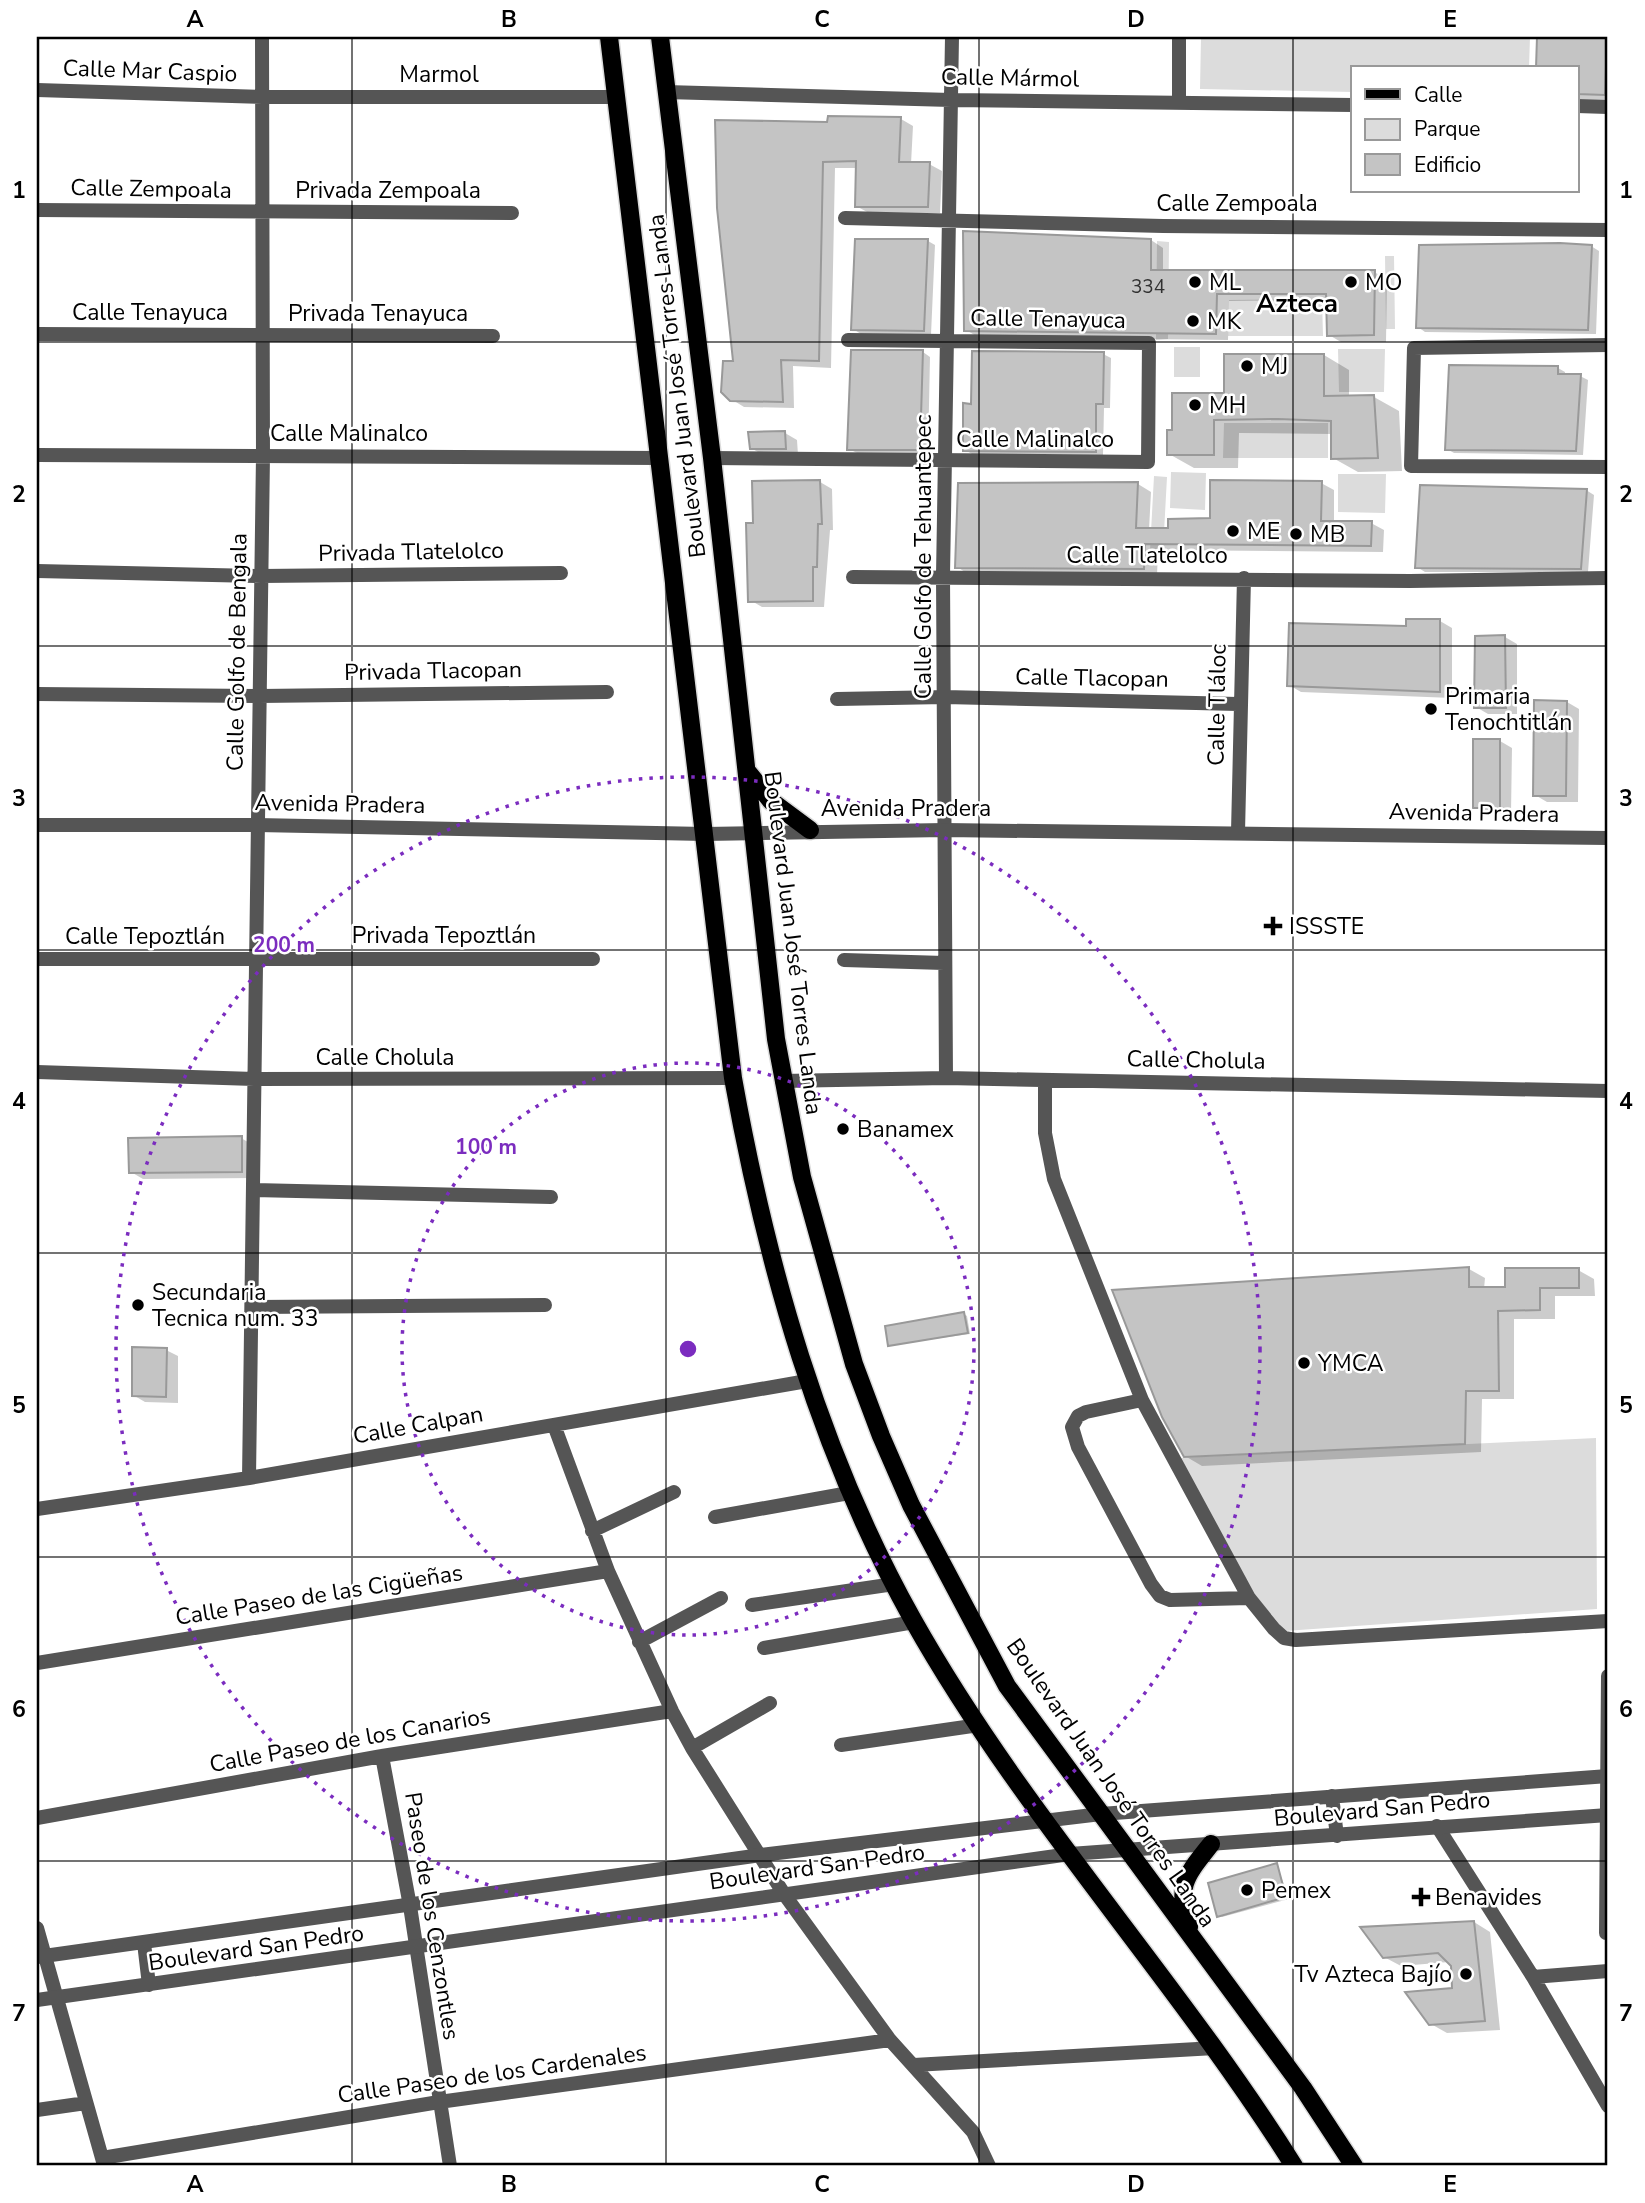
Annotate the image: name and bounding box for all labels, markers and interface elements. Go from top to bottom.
text: A [186,4,204,35]
text: B [501,4,517,35]
text: C [814,4,830,35]
text: D [1127,4,1145,35]
text: E [1443,4,1457,35]
street label: Calle Mar Caspio [62,52,238,90]
street label: Marmol [399,59,479,90]
street label: Calle Mármol [941,61,1080,95]
legend [1351,66,1578,192]
text: Calle [1414,81,1462,109]
text: Parque [1414,115,1481,143]
text: Edificio [1414,151,1481,179]
street label: Calle Zempoala [70,172,232,206]
text: 1 [12,175,26,206]
street label: Privada Zempoala [295,175,481,206]
text: 1 [1619,175,1633,206]
street label: Calle Zempoala [1156,188,1318,219]
street label: Boulevard Juan José Torres Landa [641,212,713,560]
place label: ML [1209,267,1242,298]
place label: MO [1365,267,1402,298]
house number: 334 [1131,274,1165,300]
marker: ML [1187,274,1203,290]
marker: MO [1343,274,1359,290]
district label: Azteca [1256,286,1338,321]
street label: Calle Tenayuca [72,297,228,328]
street label: Privada Tenayuca [288,298,468,329]
street label: Calle Tenayuca [970,302,1126,336]
place label: MK [1207,306,1242,337]
marker: MK [1185,313,1201,329]
place label: MJ [1261,351,1288,382]
marker: MJ [1239,358,1255,374]
place label: MH [1209,390,1246,421]
marker: MH [1187,397,1203,413]
street label: Calle Golfo de Tehuantepec [908,414,939,699]
street label: Calle Malinalco [270,418,428,449]
street label: Calle Malinalco [956,424,1114,455]
text: 2 [12,479,26,510]
text: 2 [1619,479,1633,510]
place label: ME [1247,516,1280,547]
place label: MB [1310,519,1345,550]
marker: ME [1225,523,1241,539]
marker: MB [1288,526,1304,542]
street label: Calle Golfo de Bengala [219,533,255,771]
street label: Privada Tlatelolco [318,535,504,569]
street label: Calle Tlatelolco [1066,540,1228,571]
street label: Calle Tláloc [1200,643,1234,766]
street label: Privada Tlacopan [344,654,522,688]
street label: Calle Tlacopan [1015,661,1169,695]
place label: Primaria Tenochtitlán [1445,681,1572,738]
marker: Primaria Tenochtitlán [1423,701,1439,717]
street label: Boulevard Juan José Torres Landa [757,769,829,1117]
text: 3 [12,783,26,814]
text: 3 [1619,783,1633,814]
street label: Avenida Pradera [254,787,426,821]
street label: Avenida Pradera [821,793,991,824]
street label: Avenida Pradera [1388,796,1560,830]
place label: ISSSTE [1289,911,1364,942]
marker: ISSSTE [1263,916,1283,936]
street label: Privada Tepoztlán [352,920,536,951]
street label: Calle Tepoztlán [65,921,225,952]
text: 200 m [253,931,315,959]
street label: Calle Cholula [316,1042,454,1073]
street label: Calle Cholula [1126,1043,1266,1077]
text: 4 [12,1086,26,1117]
text: 4 [1619,1086,1633,1117]
place label: Banamex [857,1114,954,1145]
marker: Banamex [835,1121,851,1137]
text: 100 m [455,1133,517,1161]
place label: Secundaria Tecnica num. 33 [152,1277,318,1334]
marker: Secundaria Tecnica num. 33 [130,1297,146,1313]
centre of rings [676,1337,700,1361]
place label: YMCA [1317,1348,1384,1379]
marker: YMCA [1296,1355,1312,1371]
text: 5 [12,1390,26,1421]
text: 5 [1619,1390,1633,1421]
street label: Calle Calpan [350,1398,486,1452]
street label: Calle Paseo de las Cigüeñas [173,1557,465,1633]
street label: Boulevard Juan José Torres Landa [999,1632,1223,1934]
text: 6 [12,1694,26,1725]
text: 6 [1619,1694,1633,1725]
street label: Calle Paseo de los Canarios [207,1700,493,1780]
street label: Boulevard San Pedro [1273,1784,1491,1834]
street label: Paseo de los Cenzontles [397,1790,467,2042]
street label: Boulevard San Pedro [707,1837,927,1897]
place label: Pemex [1261,1875,1331,1906]
marker: Pemex [1239,1882,1255,1898]
place label: Benavides [1435,1882,1542,1913]
marker: Benavides [1413,1889,1429,1905]
street label: Boulevard San Pedro [146,1918,366,1978]
place label: Tv Azteca Bajío [1294,1959,1452,1990]
marker: Tv Azteca Bajío [1458,1966,1474,1982]
text: 7 [12,1998,26,2029]
text: 7 [1619,1998,1633,2029]
street label: Calle Paseo de los Cardenales [336,2037,648,2111]
text: A [186,2169,204,2200]
text: B [501,2169,517,2200]
text: C [814,2169,830,2200]
text: D [1127,2169,1145,2200]
text: E [1443,2169,1457,2200]

